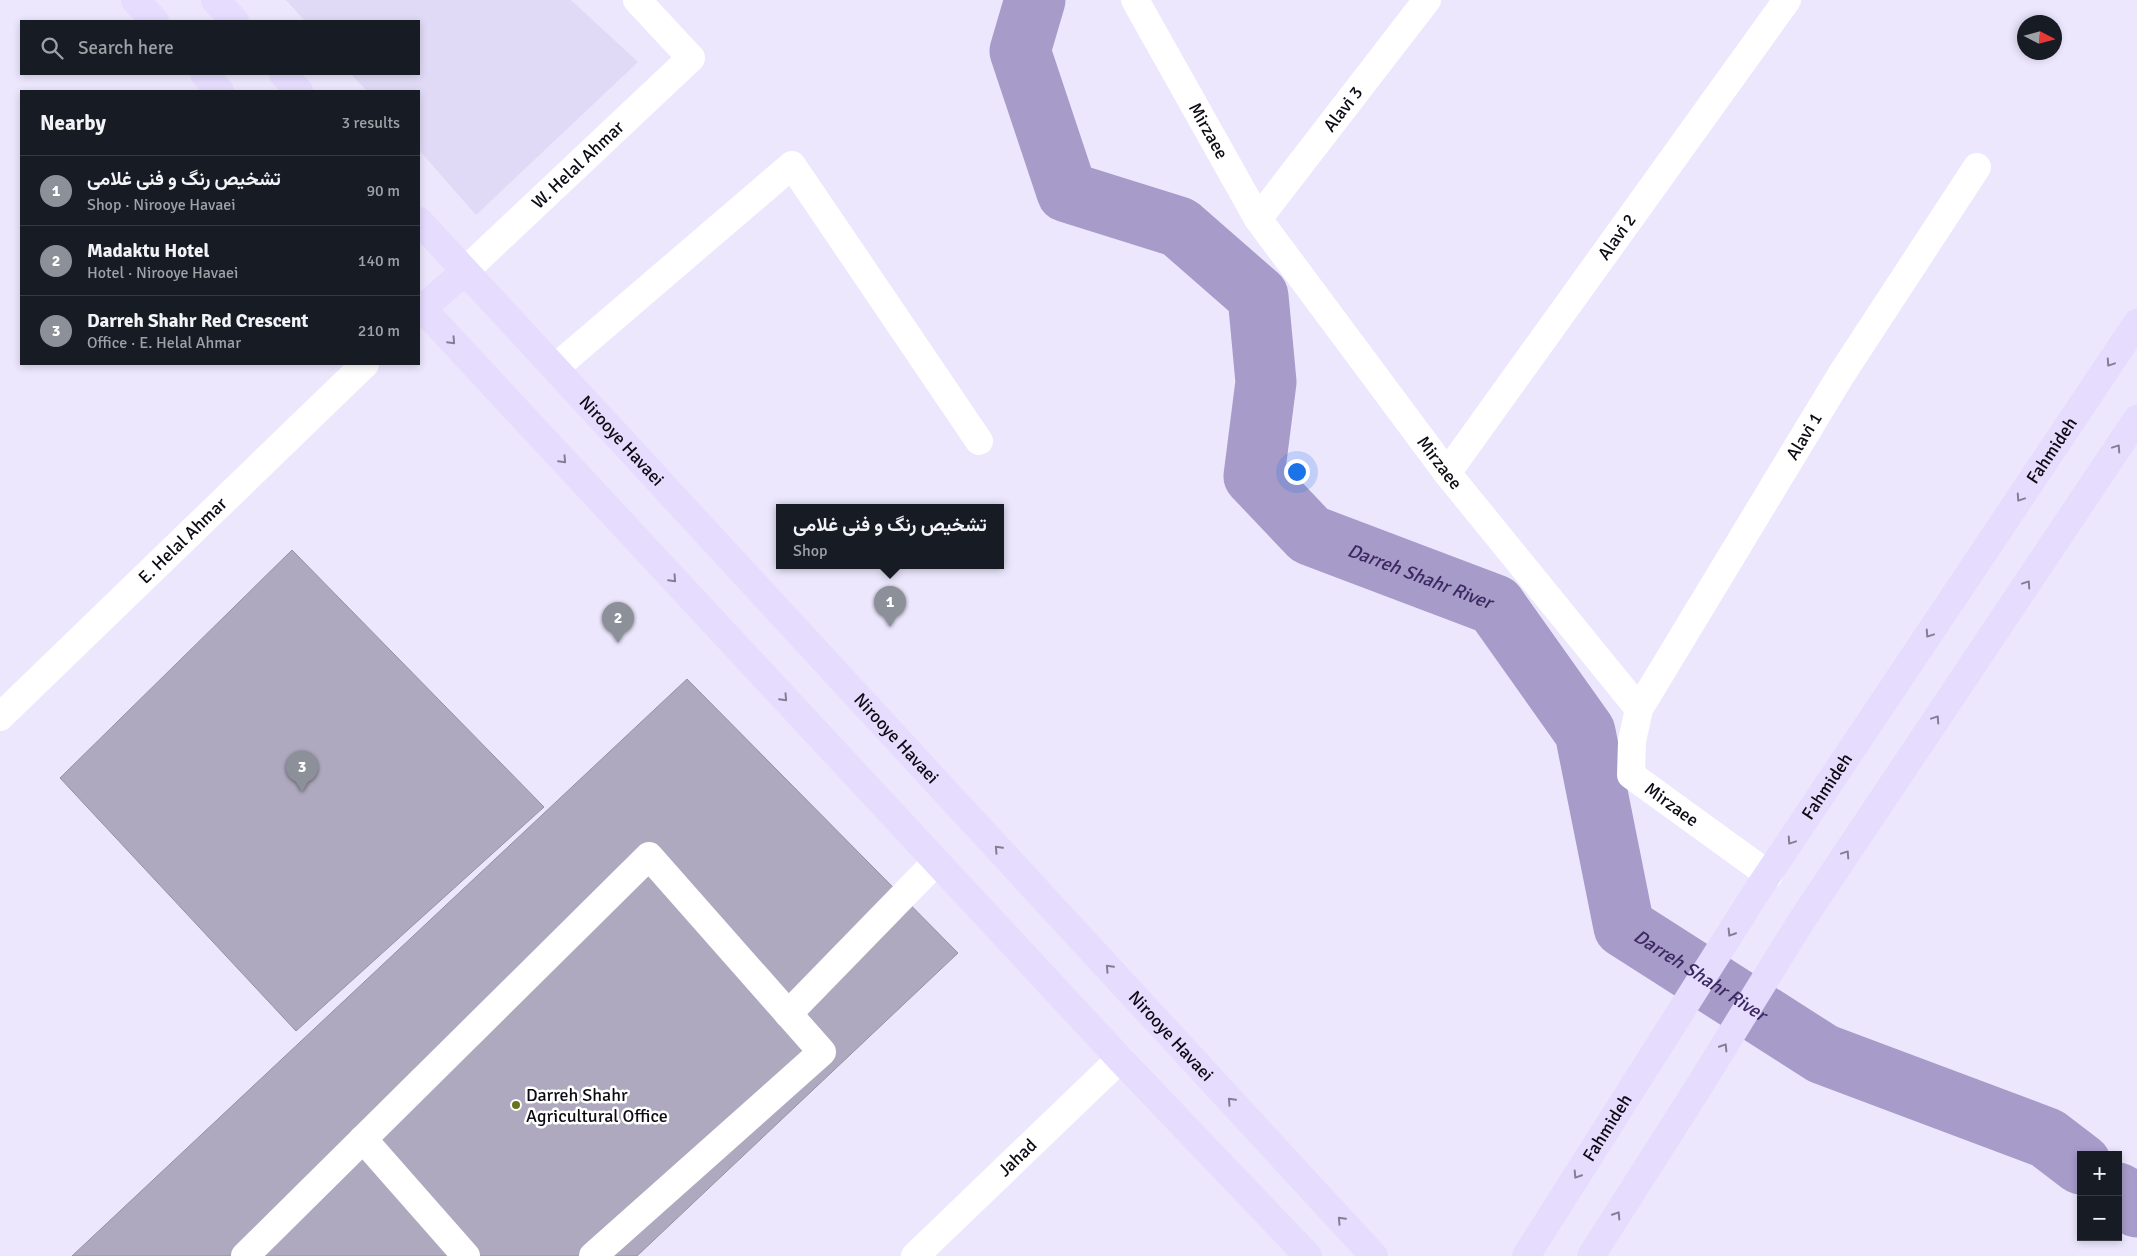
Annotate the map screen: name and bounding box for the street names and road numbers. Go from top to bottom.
street label: Alavi 3 [1318,82,1367,136]
street label: Mirzaee [1184,99,1233,163]
street label: W. Helal Ahmar [527,116,629,213]
street label: Alavi 2 [1593,209,1641,264]
street label: Nirooye Havaei [575,391,669,491]
street label: Alavi 1 [1781,408,1827,464]
street label: Fahmideh [2022,413,2082,488]
street label: Mirzaee [1412,432,1467,494]
street label: E. Helal Ahmar [134,492,232,588]
street label: Nirooye Havaei [849,689,944,788]
street label: Fahmideh [1797,749,1857,824]
street label: Mirzaee [1640,778,1703,831]
street label: Nirooye Havaei [1124,986,1218,1086]
street label: Fahmideh [1578,1090,1637,1165]
street label: Jahad [993,1134,1041,1181]

